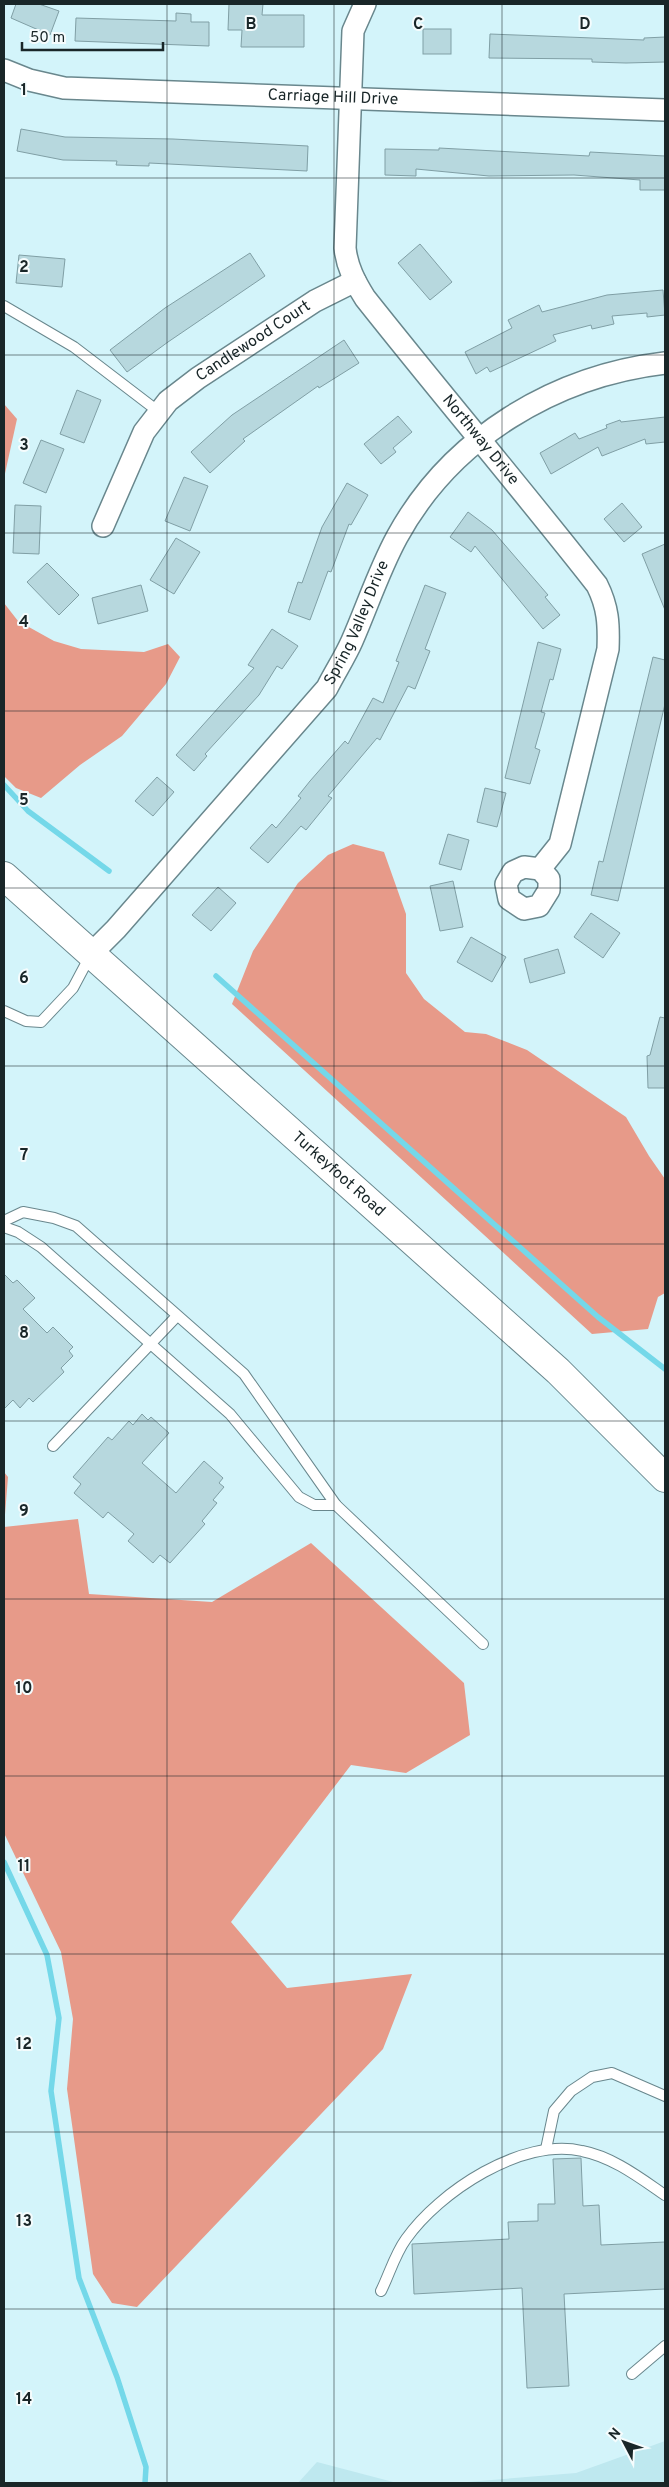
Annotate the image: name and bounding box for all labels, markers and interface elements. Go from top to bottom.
text: B [245,15,257,35]
text: C [413,15,423,35]
text: D [579,15,591,35]
scale bar [22,20,164,52]
text: 50 m [30,29,65,48]
text: 1 [21,81,27,101]
street label: Carriage Hill Drive [267,85,399,110]
text: 2 [19,258,29,278]
street label: Candlewood Court [192,296,315,386]
street label: Northway Drive [437,391,523,489]
text: 3 [19,436,29,456]
street label: Spring Valley Drive [320,558,394,689]
text: 4 [19,613,29,633]
text: 5 [19,791,29,811]
text: 6 [19,969,29,989]
street label: Turkeyfoot Road [287,1128,389,1221]
text: 7 [20,1146,28,1166]
text: 8 [19,1324,29,1344]
text: 9 [19,1502,29,1522]
text: 10 [16,1679,32,1699]
text: 11 [18,1857,30,1877]
text: 12 [16,2035,32,2055]
text: 13 [16,2212,32,2232]
text: 14 [16,2390,32,2410]
north arrow [599,2417,649,2467]
text: N [606,2425,625,2444]

